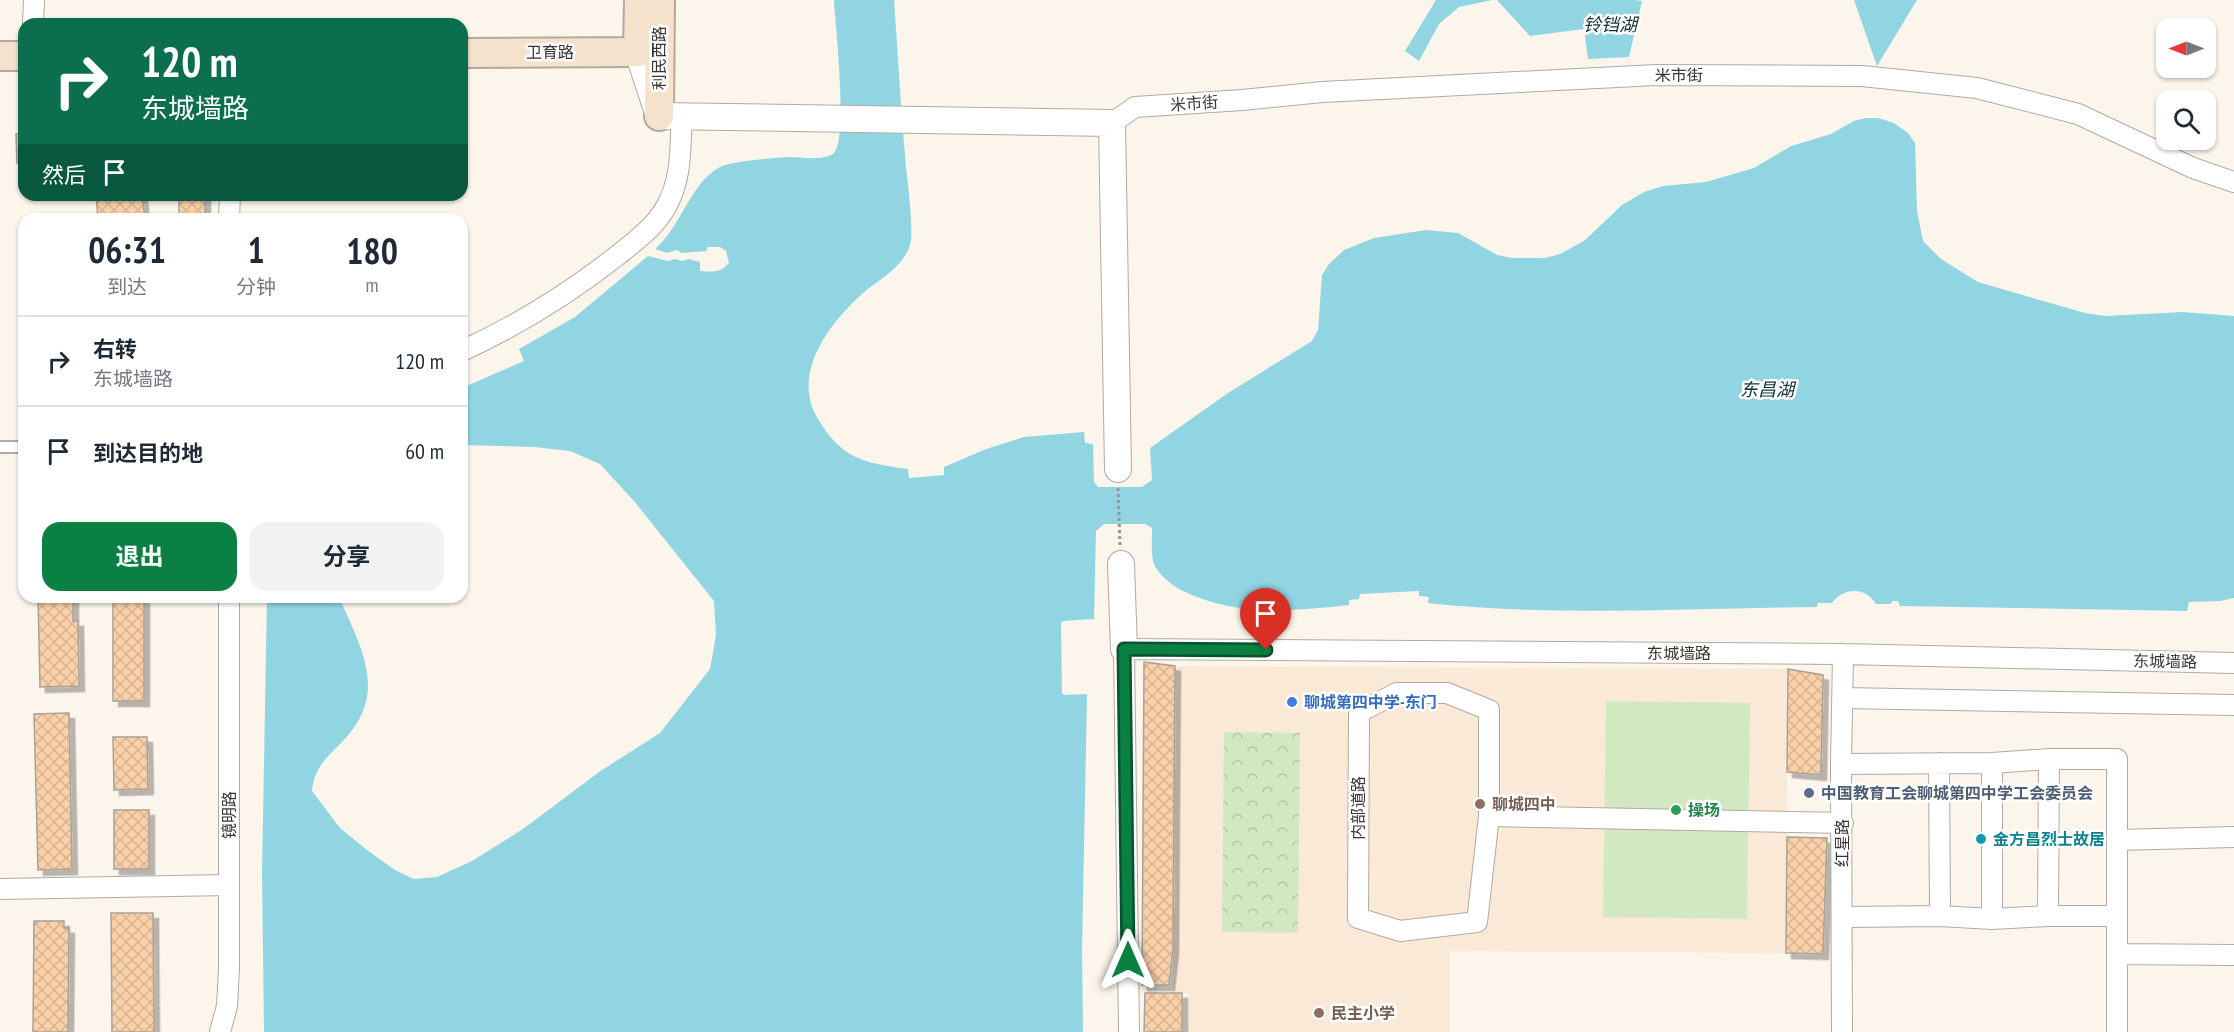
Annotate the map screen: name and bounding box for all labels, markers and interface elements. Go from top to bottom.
water label: 铃铛湖 [1583,13,1640,36]
north arrow [2156,18,2216,78]
map controls [2156,18,2216,150]
street label: 利民西路 [649,26,669,90]
text: 120 m [141,34,238,89]
icon: right [42,42,120,120]
street label: 卫育路 [526,42,574,62]
street label: 米市街 [1655,65,1703,85]
button: search [2156,90,2216,150]
text: 东城墙路 [141,91,249,125]
street label: 米市街 [1169,91,1219,115]
icon: arrive [98,156,131,189]
text: 然后 [42,161,86,189]
text: 06:31 [88,226,166,273]
text: 1 [248,226,265,273]
text: 180 [346,227,398,274]
text: m [366,272,379,298]
text: 到达 [107,274,147,300]
text: 分钟 [236,274,276,300]
text: 右转 [93,335,137,363]
icon: right [42,345,75,378]
text: 120 m [395,347,444,375]
text: 东城墙路 [93,366,173,392]
water label: 东昌湖 [1740,378,1797,401]
icon: arrive [42,435,75,468]
text: 60 m [405,437,444,465]
text: 到达目的地 [93,439,203,467]
button: 退出 [42,522,237,591]
button: 分享 [249,522,444,591]
pin [1240,588,1291,650]
icon: arrive [1249,597,1282,630]
street label: 东城墙路 [1647,643,1711,663]
street label: 东城墙路 [2133,650,2197,672]
place label: 聊城第四中学-东门 [1304,692,1437,712]
marker: 聊城第四中学-东门 [1285,695,1299,709]
street label: 内部道路 [1348,776,1368,840]
place label: 中国教育工会聊城第四中学工会委员会 [1821,783,2093,803]
marker: 中国教育工会聊城第四中学工会委员会 [1802,786,1816,800]
street label: 镜明路 [219,791,239,839]
place label: 聊城四中 [1492,794,1556,814]
marker: 聊城四中 [1473,797,1487,811]
place label: 操场 [1688,800,1720,820]
marker: 操场 [1669,803,1683,817]
street label: 红星路 [1832,819,1852,867]
place label: 金方昌烈士故居 [1993,829,2105,849]
marker: 金方昌烈士故居 [1974,832,1988,846]
position arrow [1096,928,1160,992]
place label: 民主小学 [1331,1003,1395,1023]
marker: 民主小学 [1312,1006,1326,1020]

